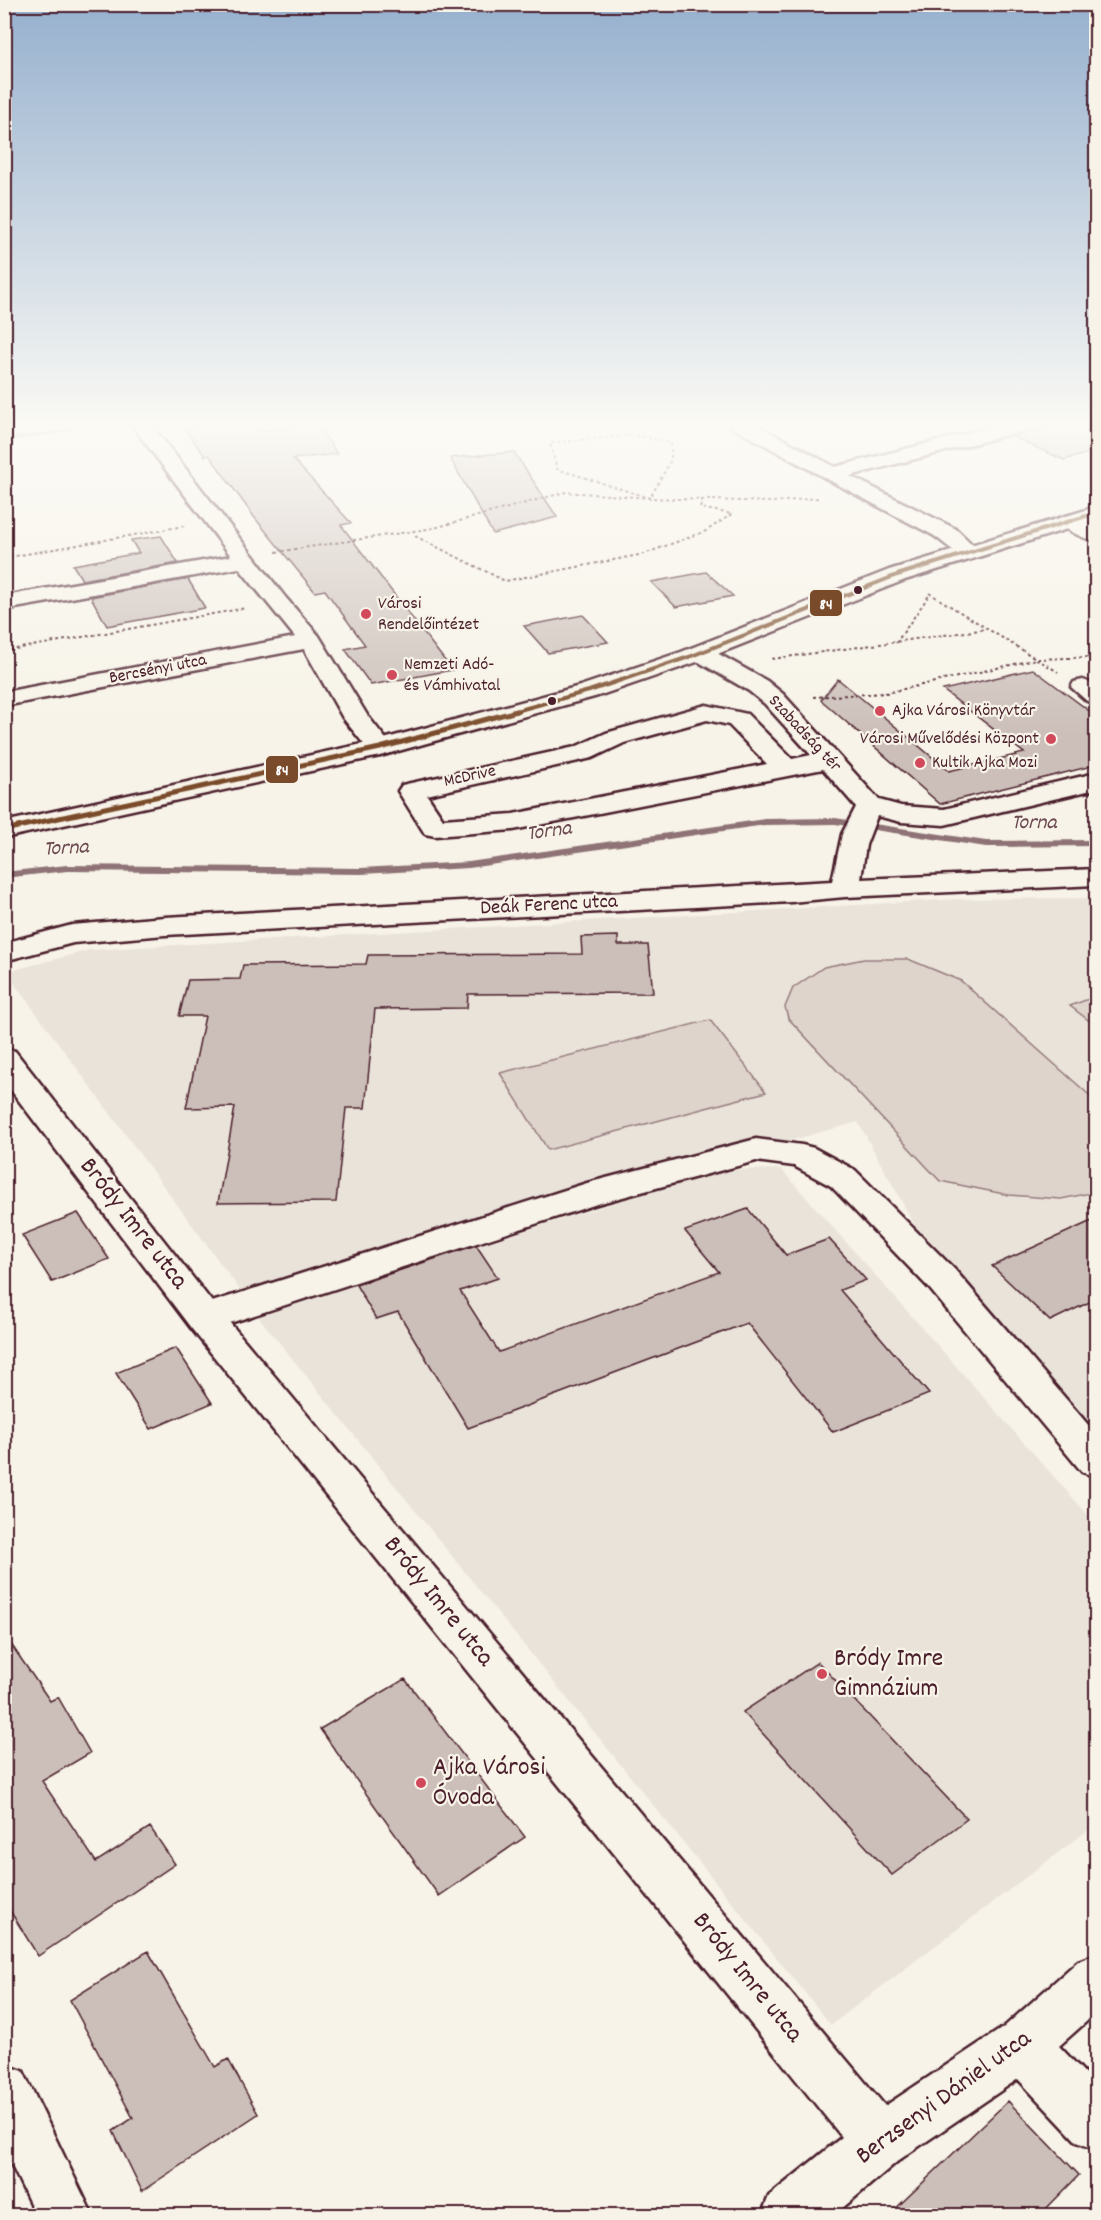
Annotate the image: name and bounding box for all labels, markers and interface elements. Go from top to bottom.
unlabelled marker [852,584,864,596]
line badge: 84 [809,589,843,617]
place label: Városi Rendelőintézet [378,592,479,638]
text: 84 [819,594,833,617]
marker: Városi Rendelőintézet [359,607,373,621]
street label: Bercsényi utca [107,648,209,692]
place label: Nemzeti Adó- és Vámhivatal [404,653,501,699]
marker: Nemzeti Adó- és Vámhivatal [385,668,399,682]
street label: Szabadság tér [762,690,847,778]
unlabelled marker [546,695,558,707]
place label: Ajka Városi Könyvtár [892,699,1036,724]
marker: Ajka Városi Könyvtár [873,704,887,718]
place label: Városi Művelődési Központ [860,727,1039,752]
marker: Városi Művelődési Központ [1044,732,1058,746]
place label: Kultik Ajka Mozi [932,751,1037,776]
line badge: 84 [265,755,299,784]
marker: Kultik Ajka Mozi [913,756,927,770]
street label: McDrive [442,759,498,795]
text: 84 [275,760,289,783]
water label: Torna [1011,808,1058,839]
water label: Torna [524,813,575,850]
water label: Torna [43,832,91,866]
street label: Deák Ferenc utca [479,887,620,925]
street label: Bródy Imre utca [70,1150,197,1299]
street label: Bródy Imre utca [374,1529,503,1676]
place label: Bródy Imre Gimnázium [834,1641,943,1708]
marker: Bródy Imre Gimnázium [815,1667,829,1681]
place label: Ajka Városi Óvoda [433,1750,545,1817]
marker: Ajka Városi Óvoda [414,1776,428,1790]
street label: Bródy Imre utca [683,1905,812,2052]
street label: Berzsenyi Dániel utca [849,2021,1040,2174]

